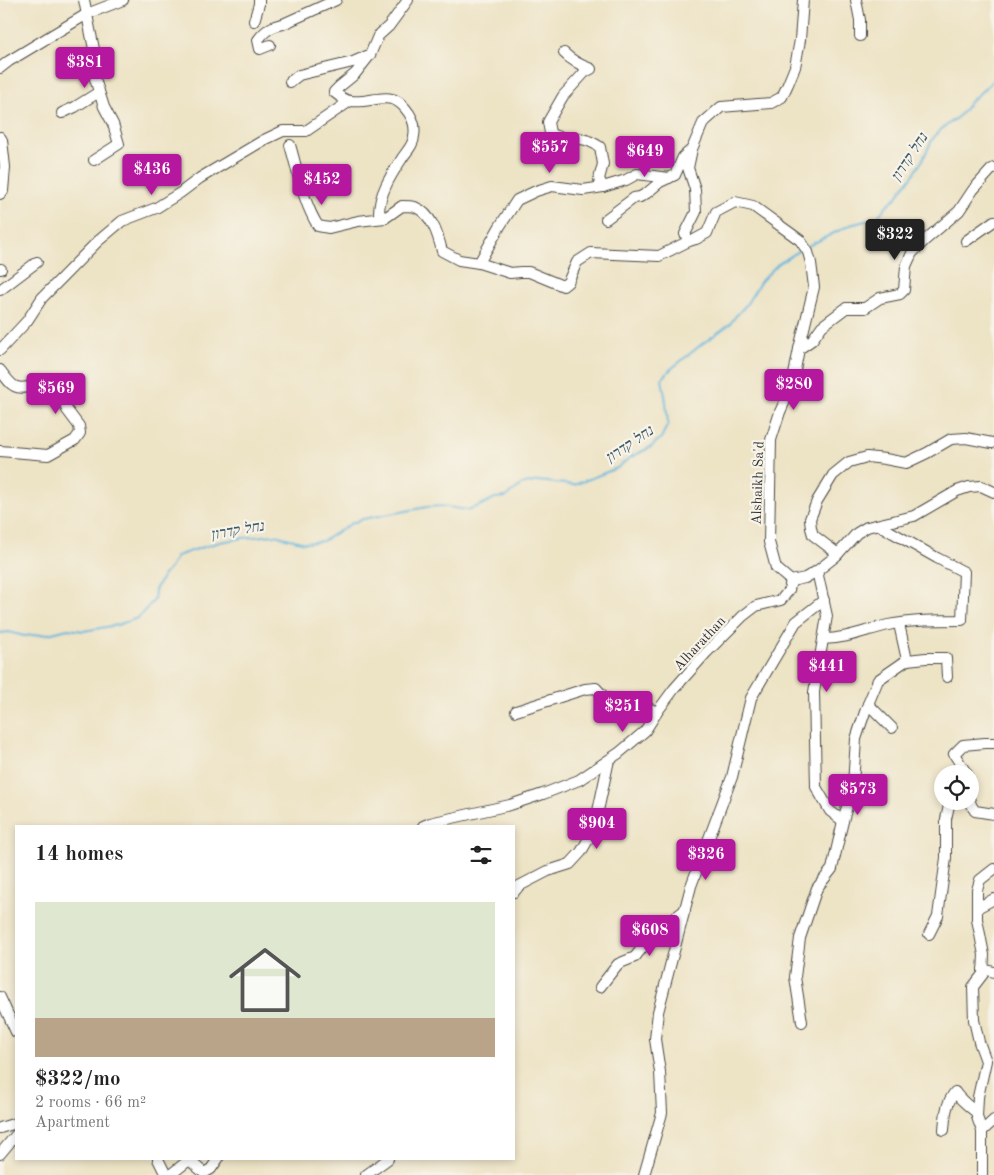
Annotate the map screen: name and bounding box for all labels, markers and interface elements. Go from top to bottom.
pin: $381 [55,46,115,89]
text: $381 [66,55,104,71]
water label: נחל קדרון [889,130,932,184]
pin: $557 [520,132,580,174]
pin: $649 [615,136,675,178]
text: $557 [531,140,569,156]
text: $649 [626,144,664,160]
pin: $436 [122,154,182,196]
text: $436 [133,162,171,178]
pin: $452 [292,164,352,206]
text: $452 [303,172,341,188]
pin: $322 [865,218,925,261]
text: $322 [876,227,914,243]
pin: $280 [764,368,824,411]
pin: $569 [26,372,86,415]
text: $280 [775,377,813,393]
text: $569 [37,381,75,397]
water label: נחל קדרון [603,423,657,466]
street label: Alshaikh Sa'd [750,441,766,525]
water label: נחל קדרון [209,518,266,544]
street label: Alharathan [671,613,729,674]
pin: $441 [797,650,857,693]
text: $441 [808,659,846,675]
pin: $251 [593,690,653,733]
text: $251 [604,699,642,715]
map controls [934,765,979,810]
button: locate [934,765,979,810]
pin: $573 [828,774,888,816]
text: $573 [839,782,877,798]
pin: $904 [567,808,627,850]
text: $904 [578,816,616,832]
pin: $326 [676,838,736,881]
icon: filters [467,841,495,869]
text: 14 homes [35,844,123,865]
text: $326 [687,847,725,863]
pin: $608 [620,914,680,957]
text: $608 [631,923,669,939]
icon: home [220,935,310,1025]
text: $322/mo [35,1069,121,1090]
text: 2 rooms · 66 m² [35,1095,146,1111]
text: Apartment [35,1115,110,1131]

